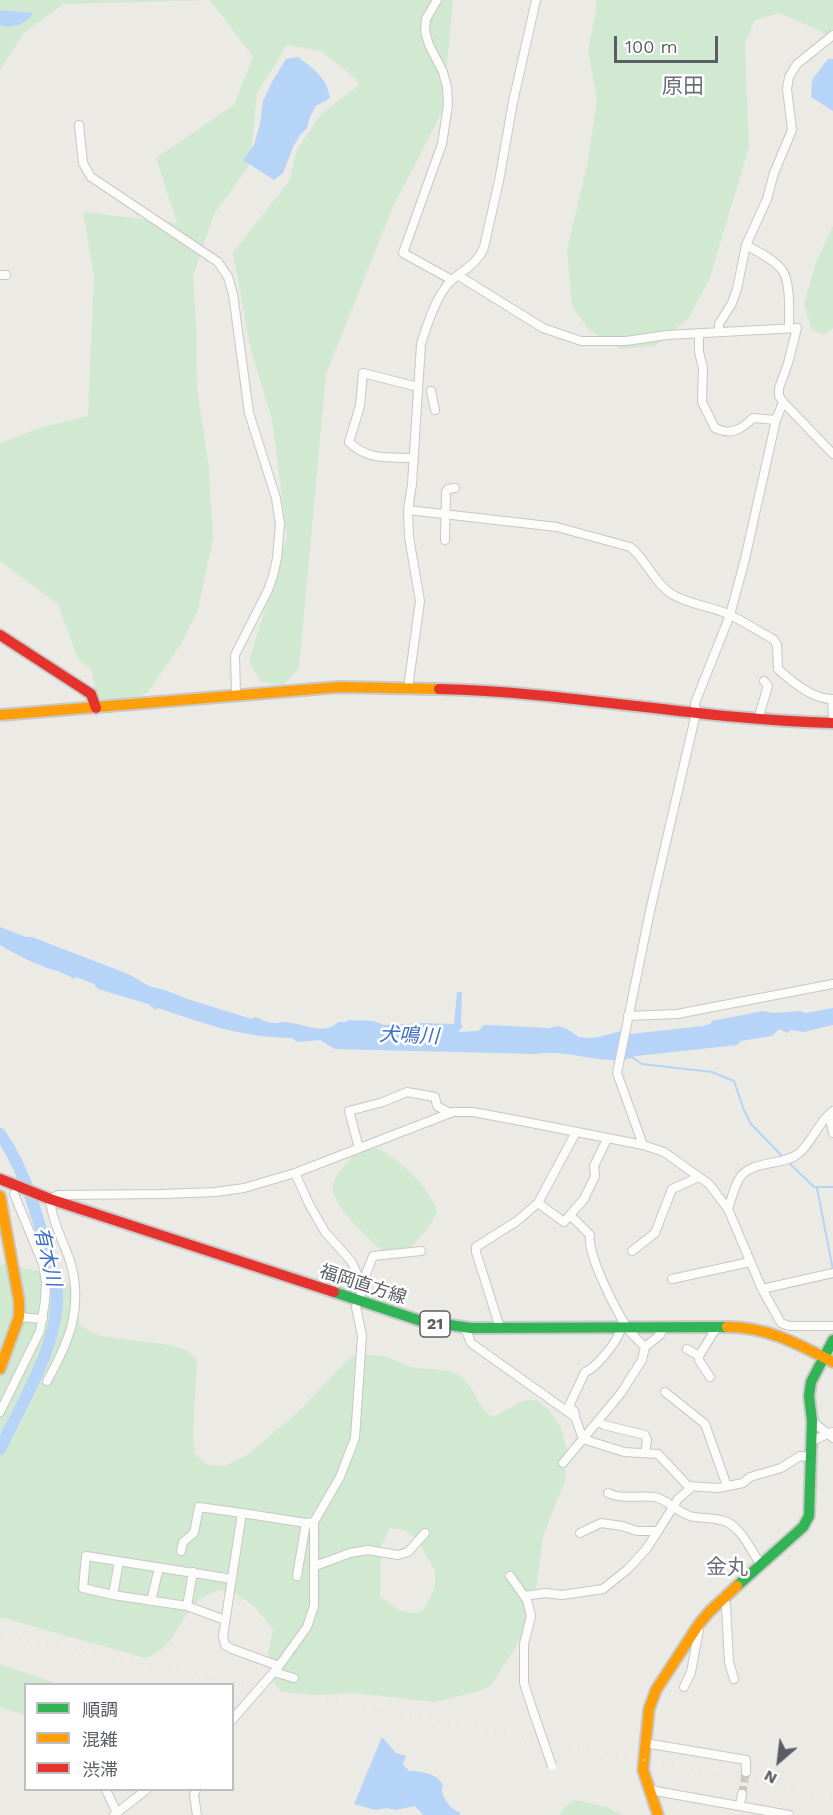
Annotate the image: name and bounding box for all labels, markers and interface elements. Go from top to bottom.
scale bar [617,24,720,62]
text: 100 m [625,36,678,57]
district label: 原田 [662,74,704,100]
water label: 犬鳴川 [379,1023,439,1049]
water label: 有木川 [29,1225,65,1289]
street label: 福岡直方線 [317,1261,409,1309]
road number: 21 [420,1311,450,1337]
district label: 金丸 [706,1555,748,1581]
legend [24,1683,234,1791]
text: 順調 [82,1699,118,1720]
text: 混雑 [82,1729,118,1750]
north arrow [749,1731,809,1791]
text: 渋滞 [82,1759,118,1780]
text: N [761,1766,780,1789]

